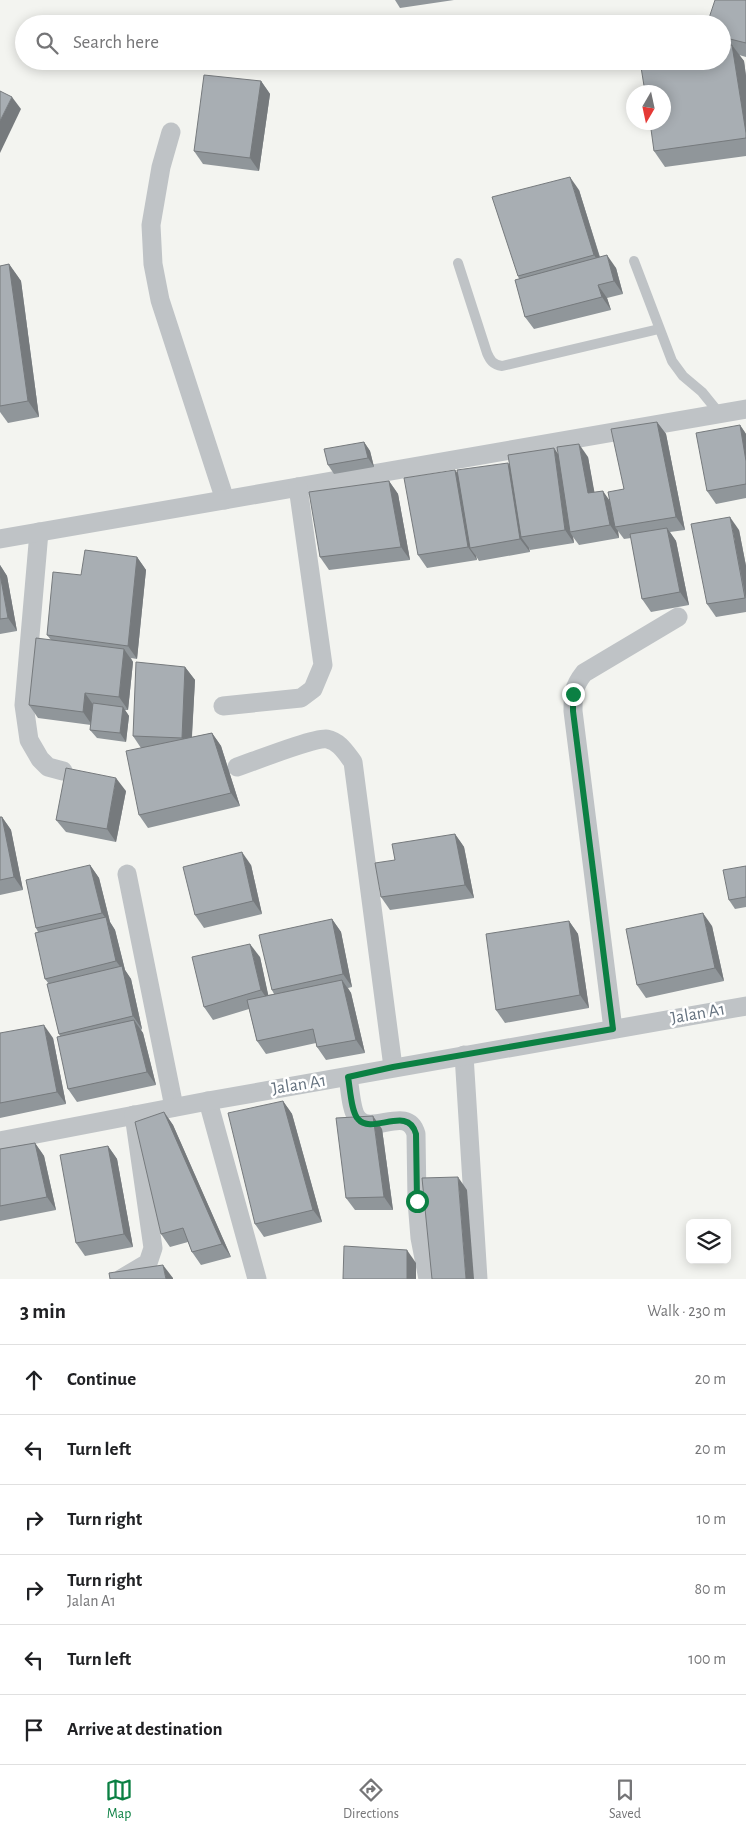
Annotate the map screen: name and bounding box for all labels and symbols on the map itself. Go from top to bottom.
north arrow [626,85,671,130]
route end [562,683,585,706]
street label: Jalan A1 [669,1000,727,1028]
street label: Jalan A1 [270,1072,328,1098]
route start [406,1190,429,1213]

